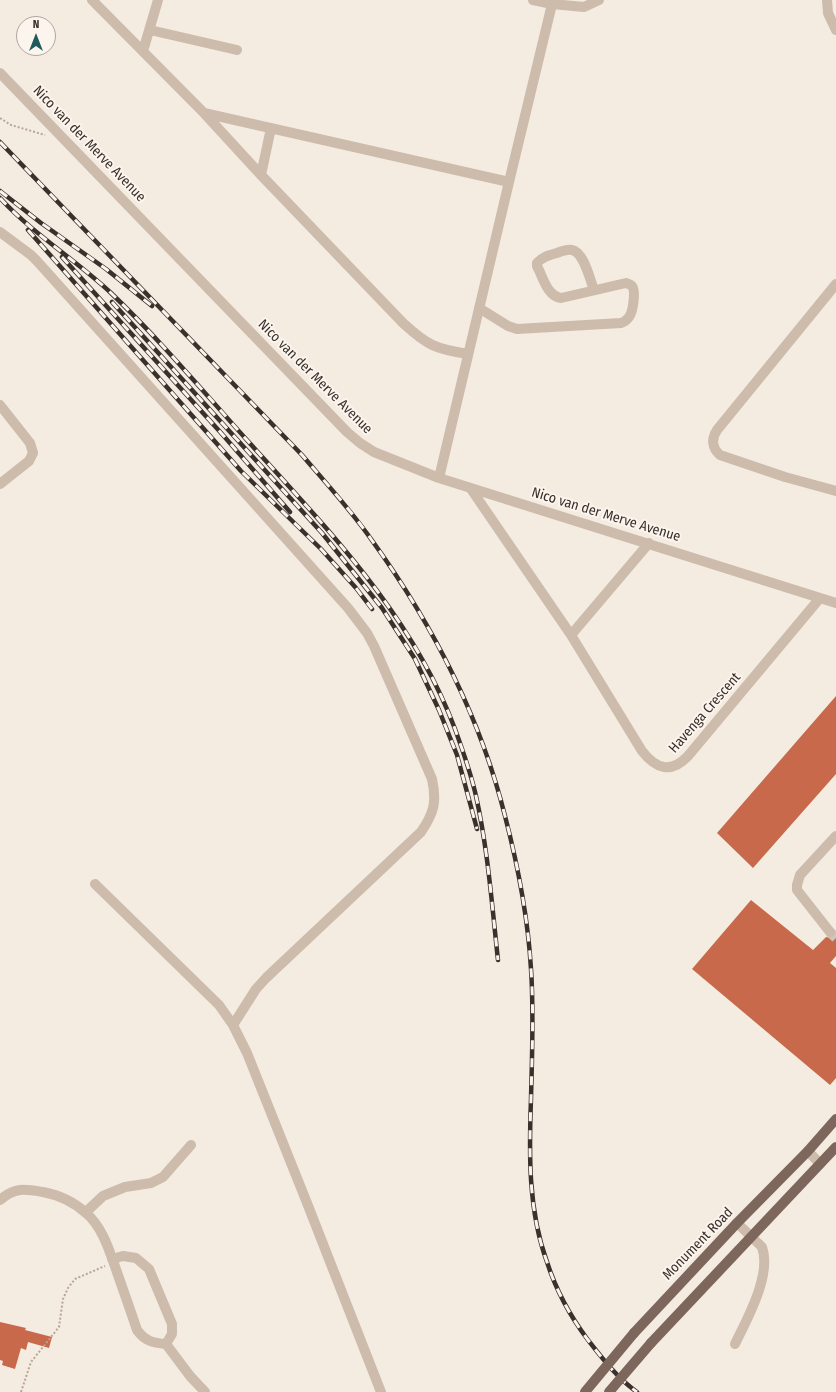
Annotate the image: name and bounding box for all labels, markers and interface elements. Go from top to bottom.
north arrow [16,16,56,56]
text: N [33,18,39,31]
street label: Nico van der Merve Avenue [29,82,149,206]
street label: Nico van der Merve Avenue [254,316,376,438]
street label: Nico van der Merve Avenue [530,484,682,546]
street label: Havenga Crescent [666,669,744,757]
street label: Monument Road [659,1204,737,1284]

